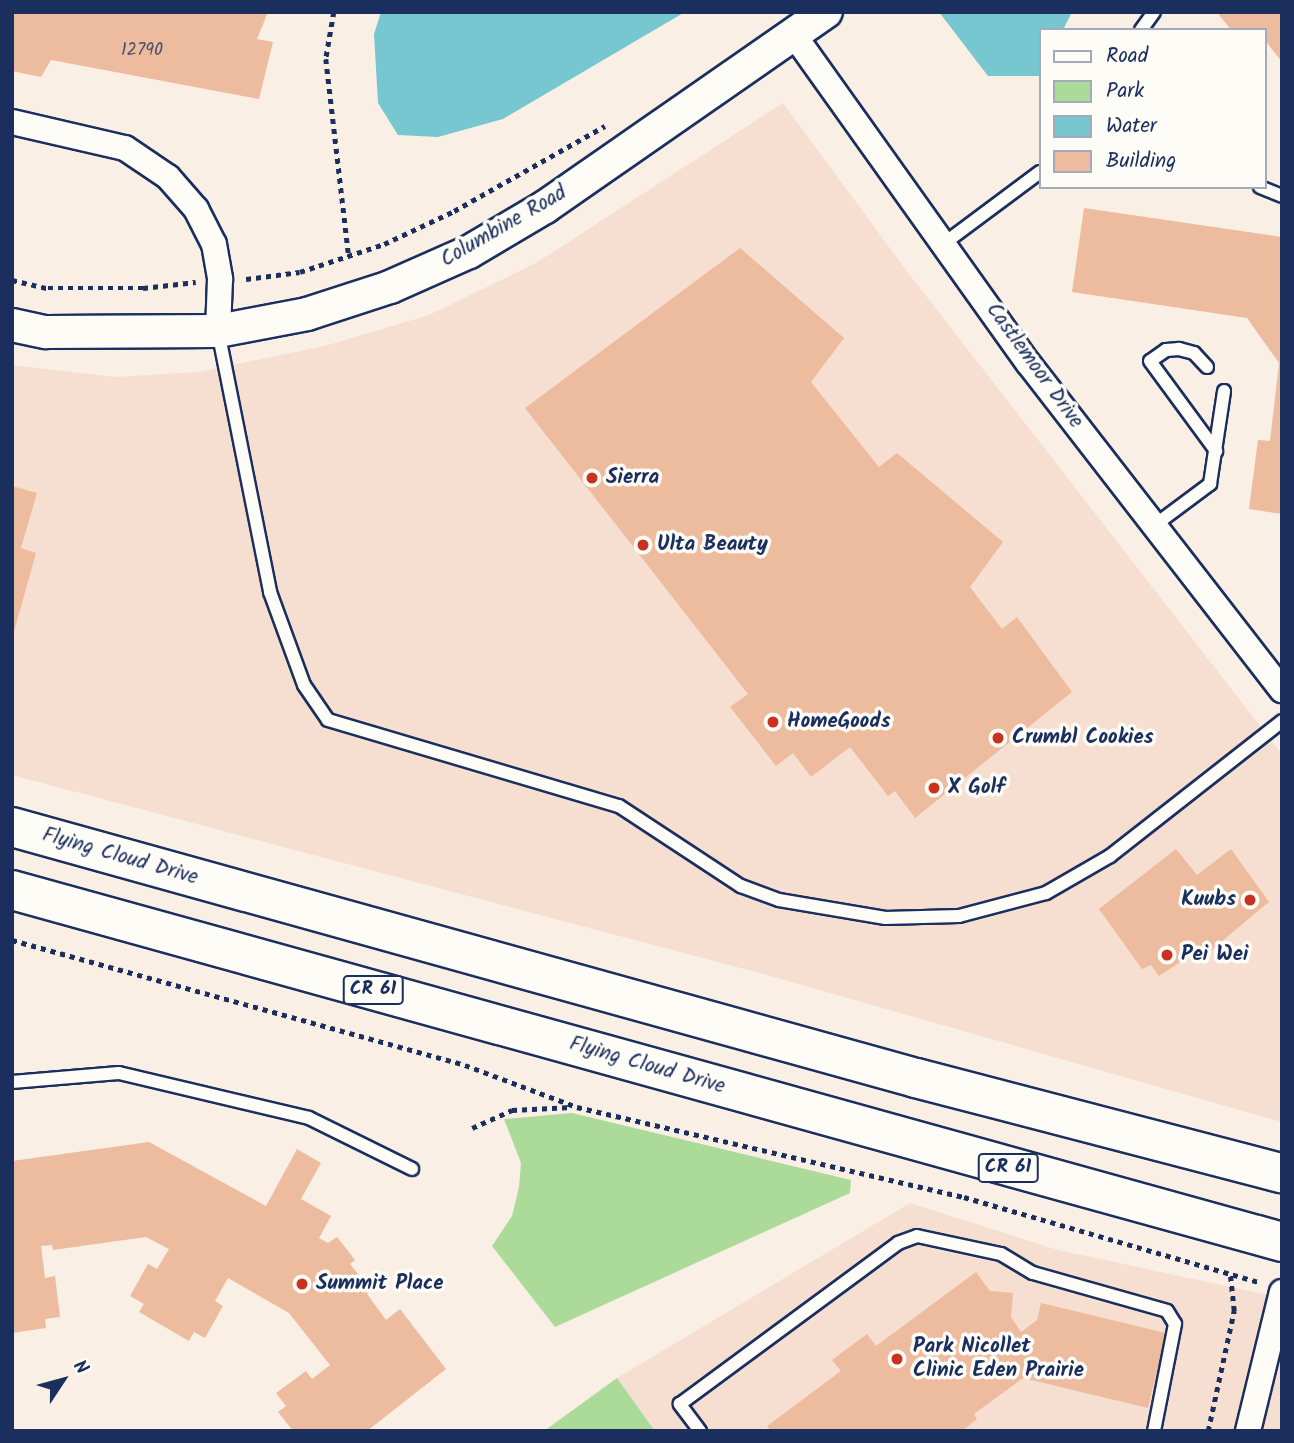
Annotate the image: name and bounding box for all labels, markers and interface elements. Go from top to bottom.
legend [1038,28,1266,189]
house number: 12790 [121,40,163,62]
text: Road [1106,40,1148,73]
text: Park [1106,75,1144,108]
text: Water [1106,110,1157,143]
text: Building [1106,145,1176,178]
street label: Columbine Road [437,181,571,273]
street label: Castlemoor Drive [980,298,1088,434]
place label: Sierra [606,465,659,491]
marker: Sierra [584,470,600,486]
place label: Ulta Beauty [657,532,768,558]
marker: Ulta Beauty [635,537,651,553]
place label: HomeGoods [787,709,891,735]
marker: HomeGoods [765,714,781,730]
place label: Crumbl Cookies [1012,725,1154,751]
marker: Crumbl Cookies [990,730,1006,746]
place label: X Golf [948,775,1005,801]
marker: X Golf [926,780,942,796]
street label: Flying Cloud Drive [39,823,201,891]
place label: Kuubs [1181,887,1236,913]
marker: Kuubs [1242,892,1258,908]
place label: Pei Wei [1181,942,1249,968]
marker: Pei Wei [1159,947,1175,963]
road number: CR 61 [342,974,404,1006]
street label: Flying Cloud Drive [566,1032,728,1100]
road number: CR 61 [976,1152,1040,1184]
place label: Summit Place [316,1271,444,1297]
marker: Summit Place [294,1276,310,1292]
place label: Park Nicollet Clinic Eden Prairie [913,1334,1084,1384]
north arrow [28,1345,98,1415]
marker: Park Nicollet Clinic Eden Prairie [887,1349,907,1369]
text: N [64,1354,96,1381]

